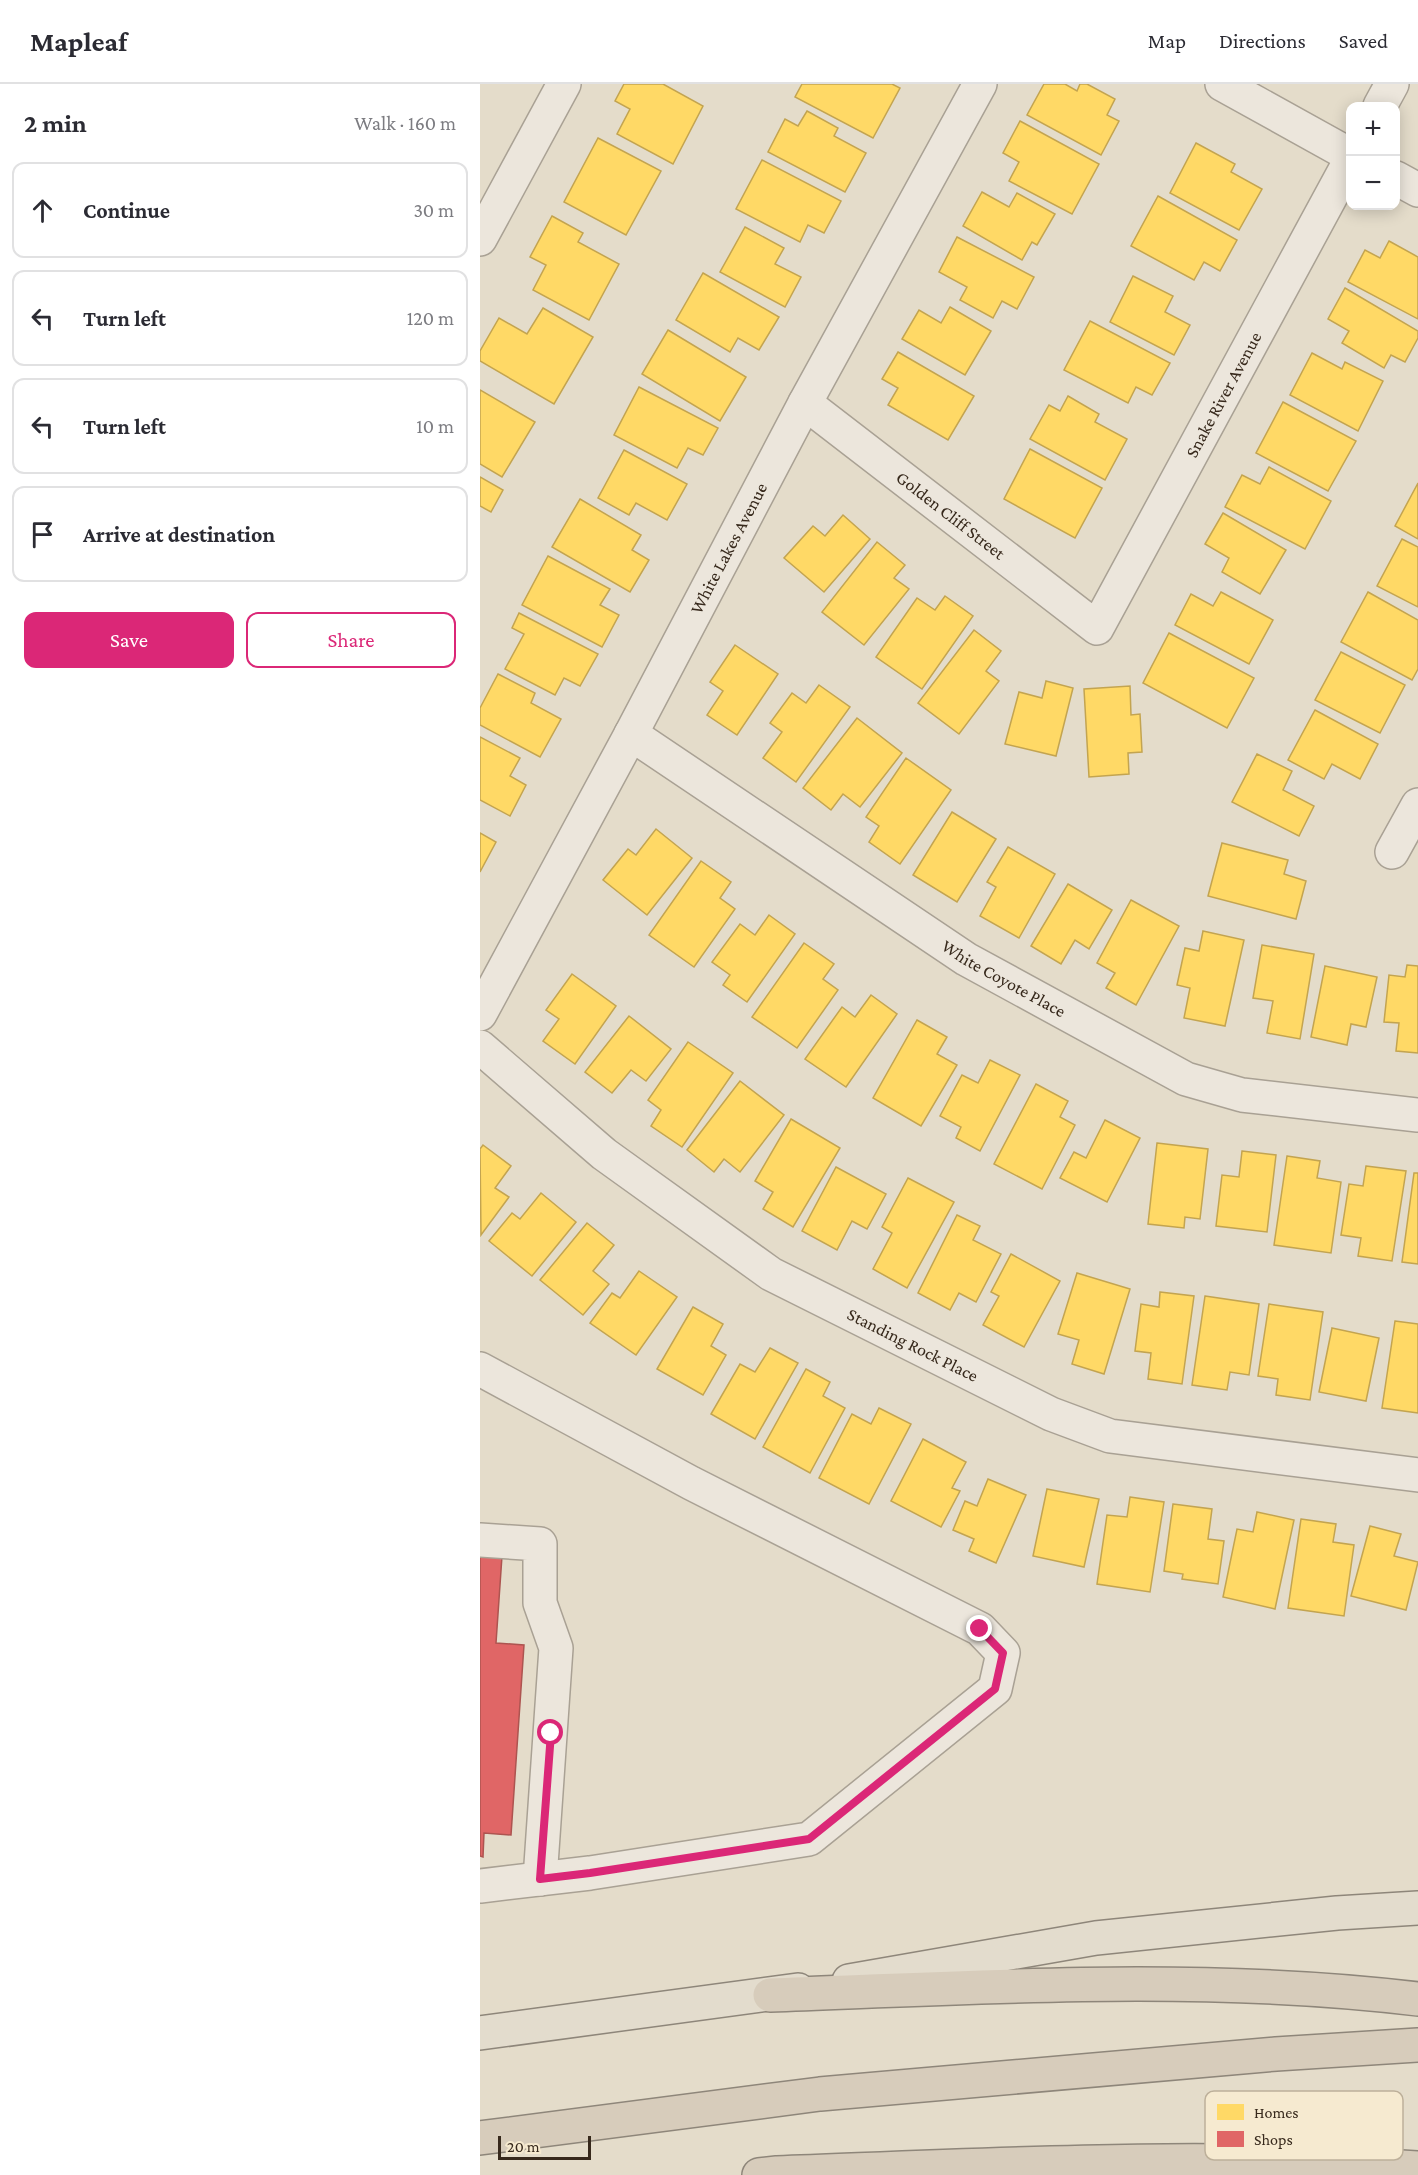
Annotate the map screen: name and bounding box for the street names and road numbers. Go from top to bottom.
street label: Snake River Avenue [1181,328,1266,461]
street label: Golden Cliff Street [892,467,1010,564]
street label: White Lakes Avenue [686,479,771,617]
street label: White Coyote Place [938,936,1069,1021]
street label: Standing Rock Place [844,1304,982,1386]

